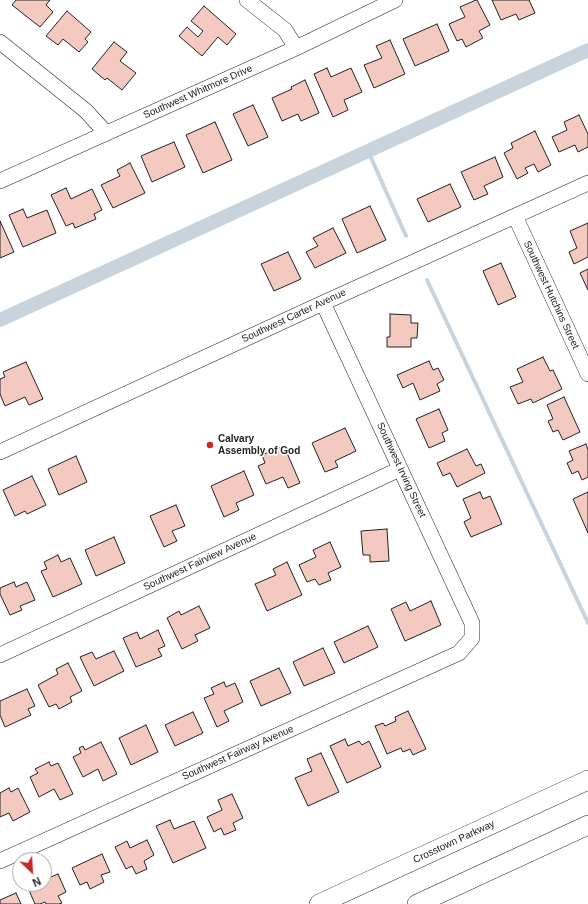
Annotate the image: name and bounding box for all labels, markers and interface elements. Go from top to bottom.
street label: Southwest Whitmore Drive [141,62,255,122]
street label: Southwest Hutchins Street [521,239,581,351]
street label: Southwest Carter Avenue [240,287,348,345]
street label: Southwest Irving Street [374,421,428,519]
place label: Calvary Assembly of God [218,433,300,456]
marker: Calvary Assembly of God [205,440,215,450]
street label: Southwest Fairview Avenue [142,531,258,593]
street label: Southwest Fairway Avenue [180,723,296,783]
street label: Crosstown Parkway [411,818,497,866]
north arrow [12,852,52,892]
text: N [31,875,43,889]

